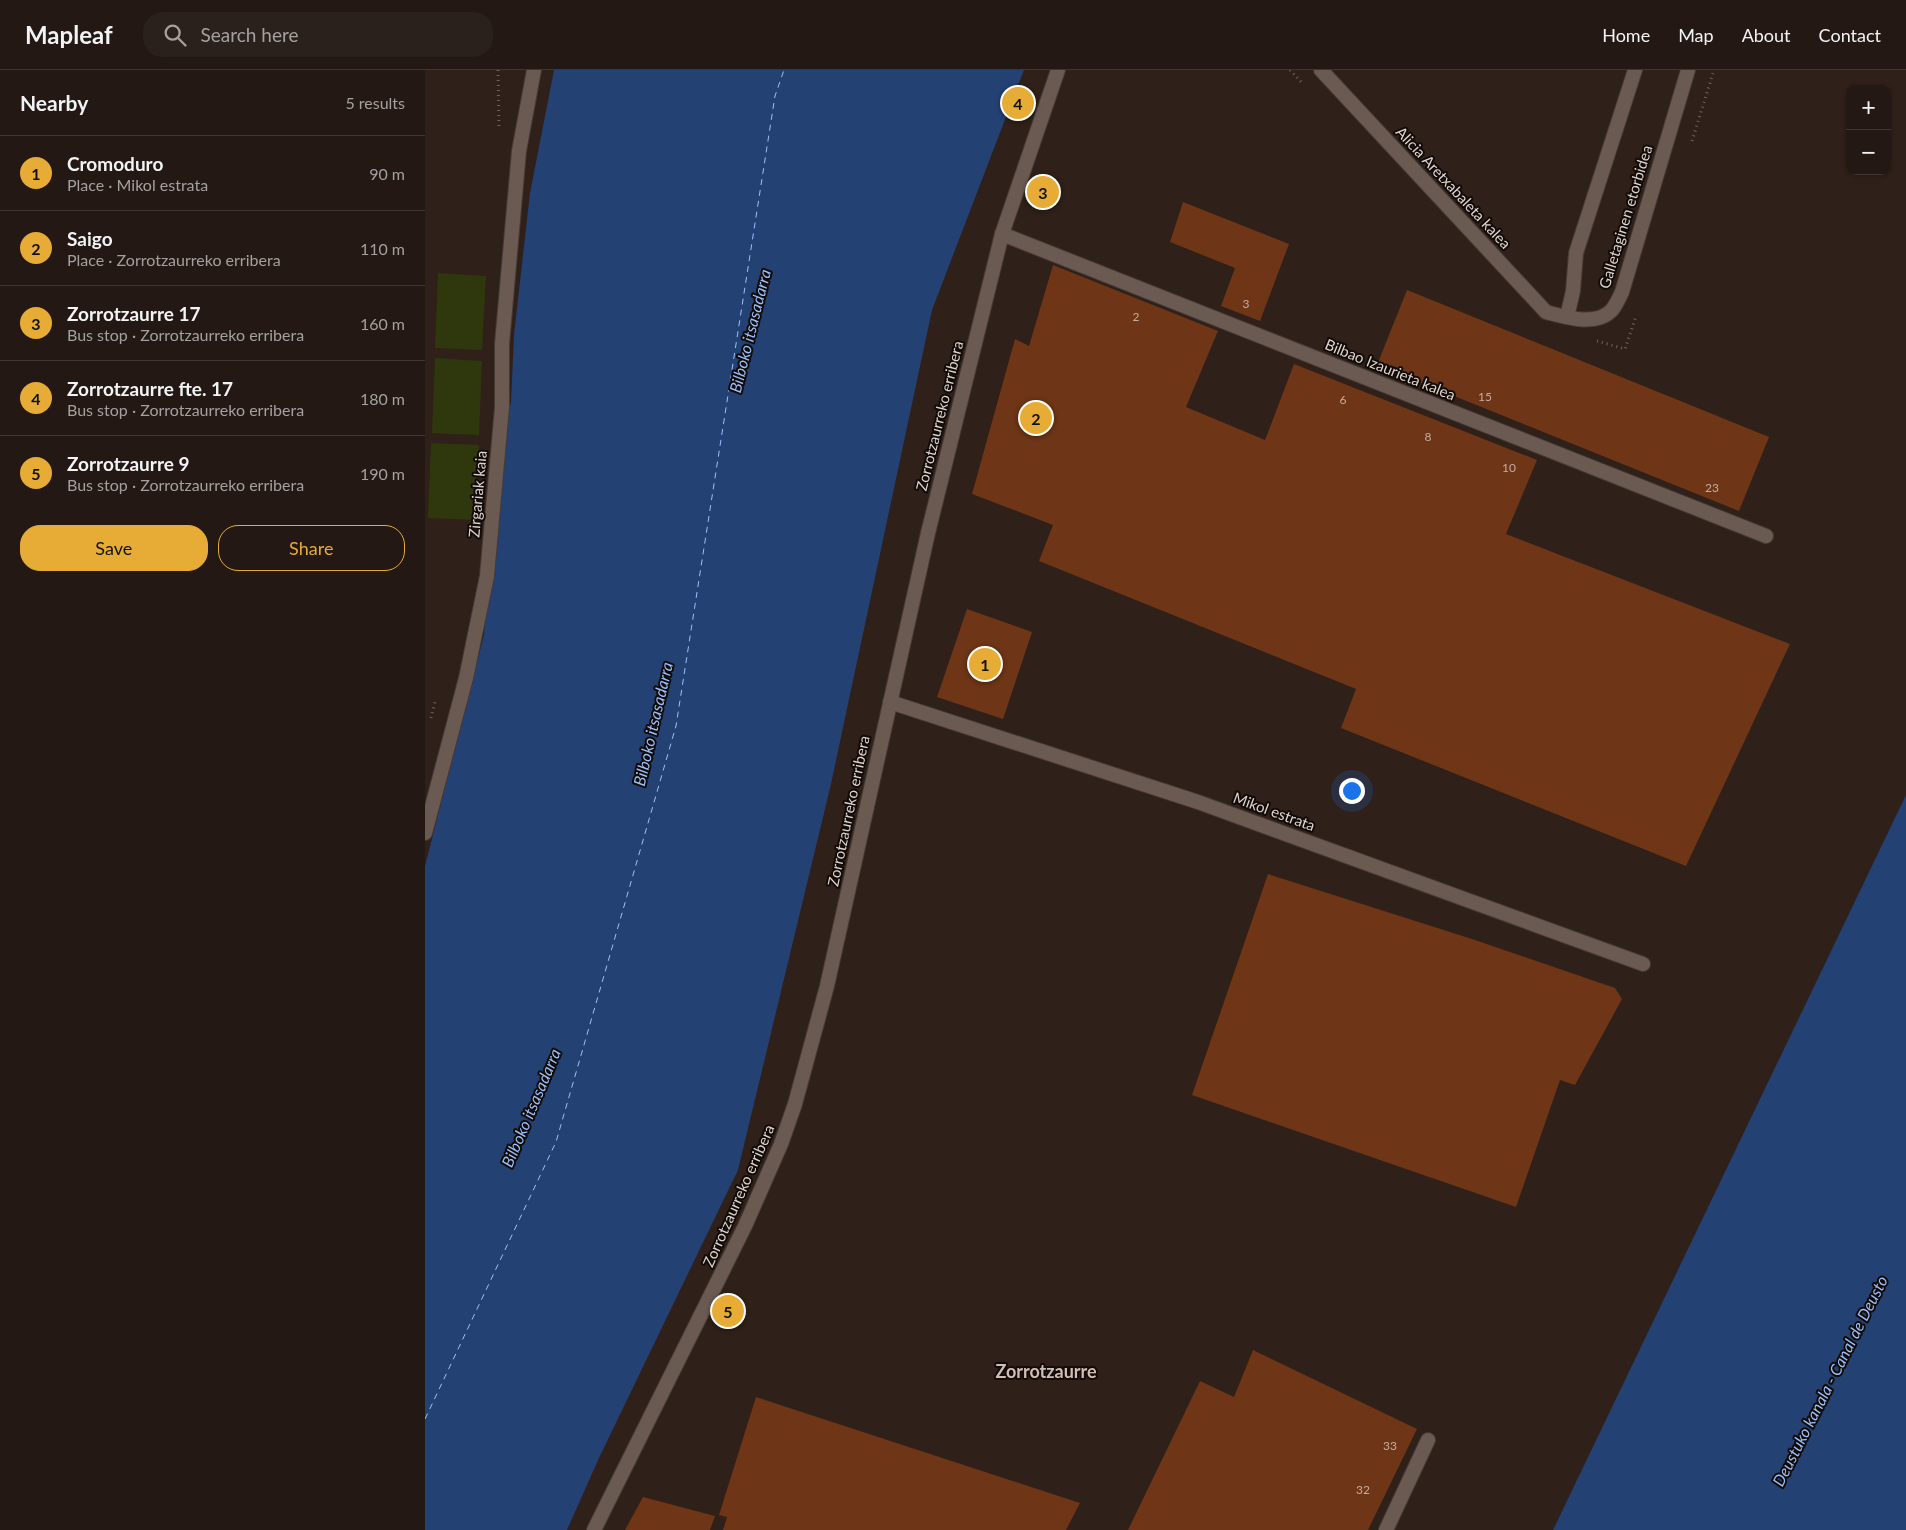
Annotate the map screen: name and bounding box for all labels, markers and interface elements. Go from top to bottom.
search box [143,12,493,57]
text: Mapleaf [25,20,113,49]
icon: search [161,21,189,49]
text: Search here [201,23,299,46]
text: Home [1602,24,1650,46]
text: Map [1678,24,1714,46]
text: About [1742,24,1791,46]
text: Contact [1819,24,1881,46]
pin: 4 [1002,84,1034,122]
map controls [1846,85,1891,175]
button: + [1846,85,1891,130]
text: Nearby [20,90,88,115]
text: 5 results [345,93,405,112]
street label: Alicia Aretxabaleta kalea [1393,123,1515,252]
button: − [1846,130,1891,175]
street label: Galletaginen etorbidea [1595,143,1655,291]
text: Cromoduro [67,152,163,175]
text: 1 [31,164,41,183]
text: 90 m [369,164,405,183]
pin: 3 [1027,173,1059,211]
text: Place · Mikol estrata [67,175,208,194]
text: Saigo [67,227,113,250]
text: 2 [31,239,41,258]
text: 110 m [360,239,405,258]
text: Place · Zorrotzaurreko erribera [67,250,281,269]
water label: Bilboko itsasadarra [725,267,774,395]
house number: 3 [1243,296,1250,311]
text: Zorrotzaurre 17 [67,302,201,325]
house number: 2 [1133,309,1140,324]
text: 3 [31,314,41,333]
text: 160 m [360,314,405,333]
text: Bus stop · Zorrotzaurreko erribera [67,325,304,344]
street label: Bilbao Izaurieta kalea [1323,335,1458,403]
street label: Zorrotzaurreko erribera [912,339,966,493]
text: Zorrotzaurre fte. 17 [67,377,233,400]
text: 4 [31,389,41,408]
text: 180 m [360,389,405,408]
house number: 15 [1478,389,1492,404]
house number: 6 [1340,392,1347,407]
pin: 2 [1020,399,1052,437]
text: Bus stop · Zorrotzaurreko erribera [67,400,304,419]
house number: 8 [1425,429,1432,444]
street label: Zirgariak kaia [464,450,490,538]
text: Zorrotzaurre 9 [67,452,189,475]
house number: 10 [1502,460,1516,475]
text: 5 [31,464,41,483]
text: 190 m [360,464,405,483]
text: Bus stop · Zorrotzaurreko erribera [67,475,304,494]
house number: 23 [1705,480,1719,495]
button: Save [20,525,208,571]
button: Share [218,525,405,571]
pin: 1 [969,645,1001,683]
water label: Bilboko itsasadarra [629,660,676,788]
street label: Zorrotzaurreko erribera [823,734,873,888]
your location [1339,778,1365,804]
street label: Mikol estrata [1231,788,1318,834]
water label: Bilboko itsasadarra [497,1046,564,1170]
street label: Zorrotzaurreko erribera [699,1122,778,1269]
water label: Deustuko kanala - Canal de Deusto [1768,1272,1891,1489]
pin: 5 [712,1292,744,1330]
district label: Zorrotzaurre [995,1360,1097,1382]
house number: 33 [1383,1438,1397,1453]
house number: 32 [1356,1482,1370,1497]

